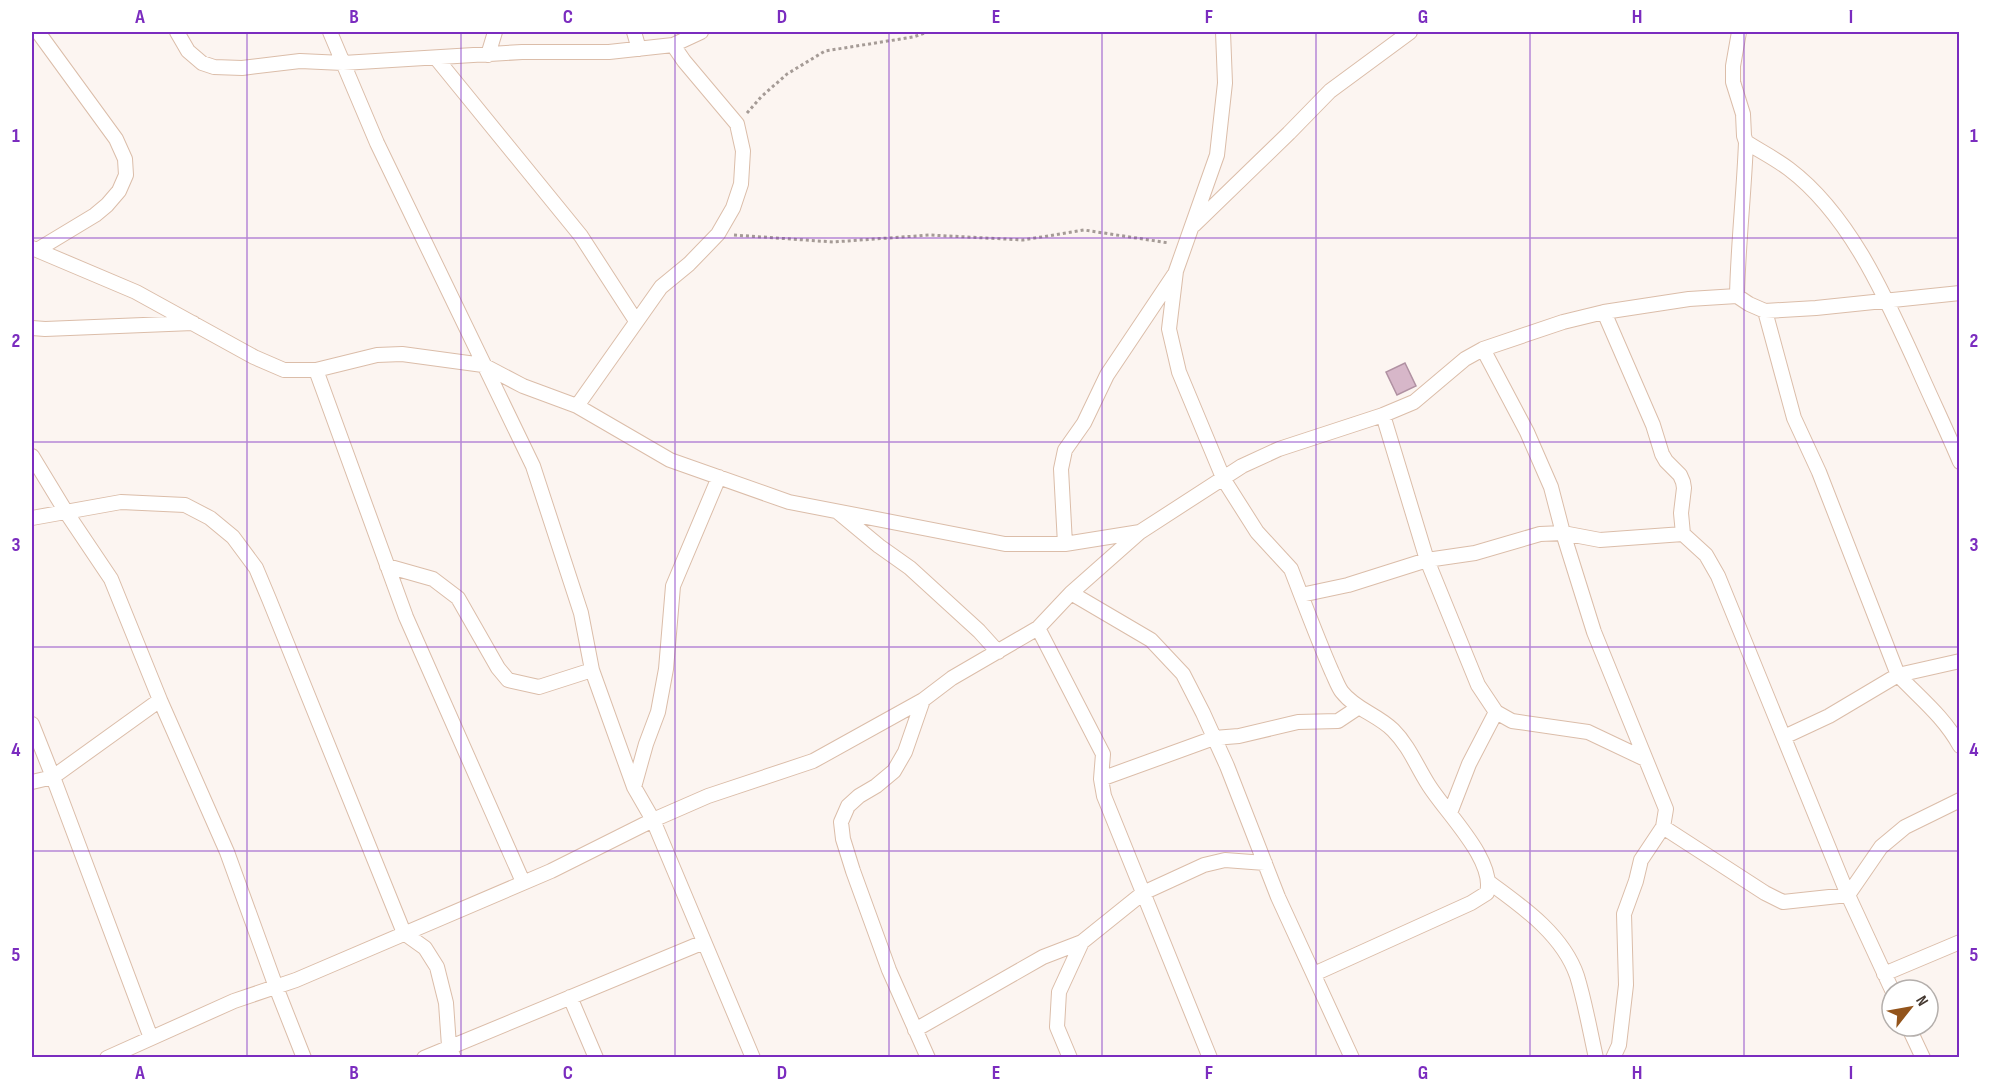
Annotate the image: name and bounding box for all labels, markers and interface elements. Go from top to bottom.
text: A [134,5,145,29]
text: B [349,5,359,29]
text: C [563,5,573,29]
text: D [777,5,787,29]
text: E [992,5,1000,29]
text: F [1205,5,1213,29]
text: G [1418,5,1428,29]
text: H [1632,5,1642,29]
text: I [1849,5,1853,29]
text: 1 [12,124,20,148]
text: 1 [1970,124,1978,148]
text: 2 [12,329,20,353]
text: 2 [1970,329,1978,353]
text: 3 [12,533,21,557]
text: 3 [1970,533,1979,557]
text: 4 [11,738,21,762]
text: 4 [1969,738,1979,762]
text: 5 [12,943,21,967]
text: 5 [1970,943,1979,967]
north arrow [1880,978,1940,1038]
text: N [1911,992,1932,1010]
text: A [134,1061,145,1085]
text: B [349,1061,359,1085]
text: C [563,1061,573,1085]
text: D [777,1061,787,1085]
text: E [992,1061,1000,1085]
text: F [1205,1061,1213,1085]
text: G [1418,1061,1428,1085]
text: H [1632,1061,1642,1085]
text: I [1849,1061,1853,1085]

